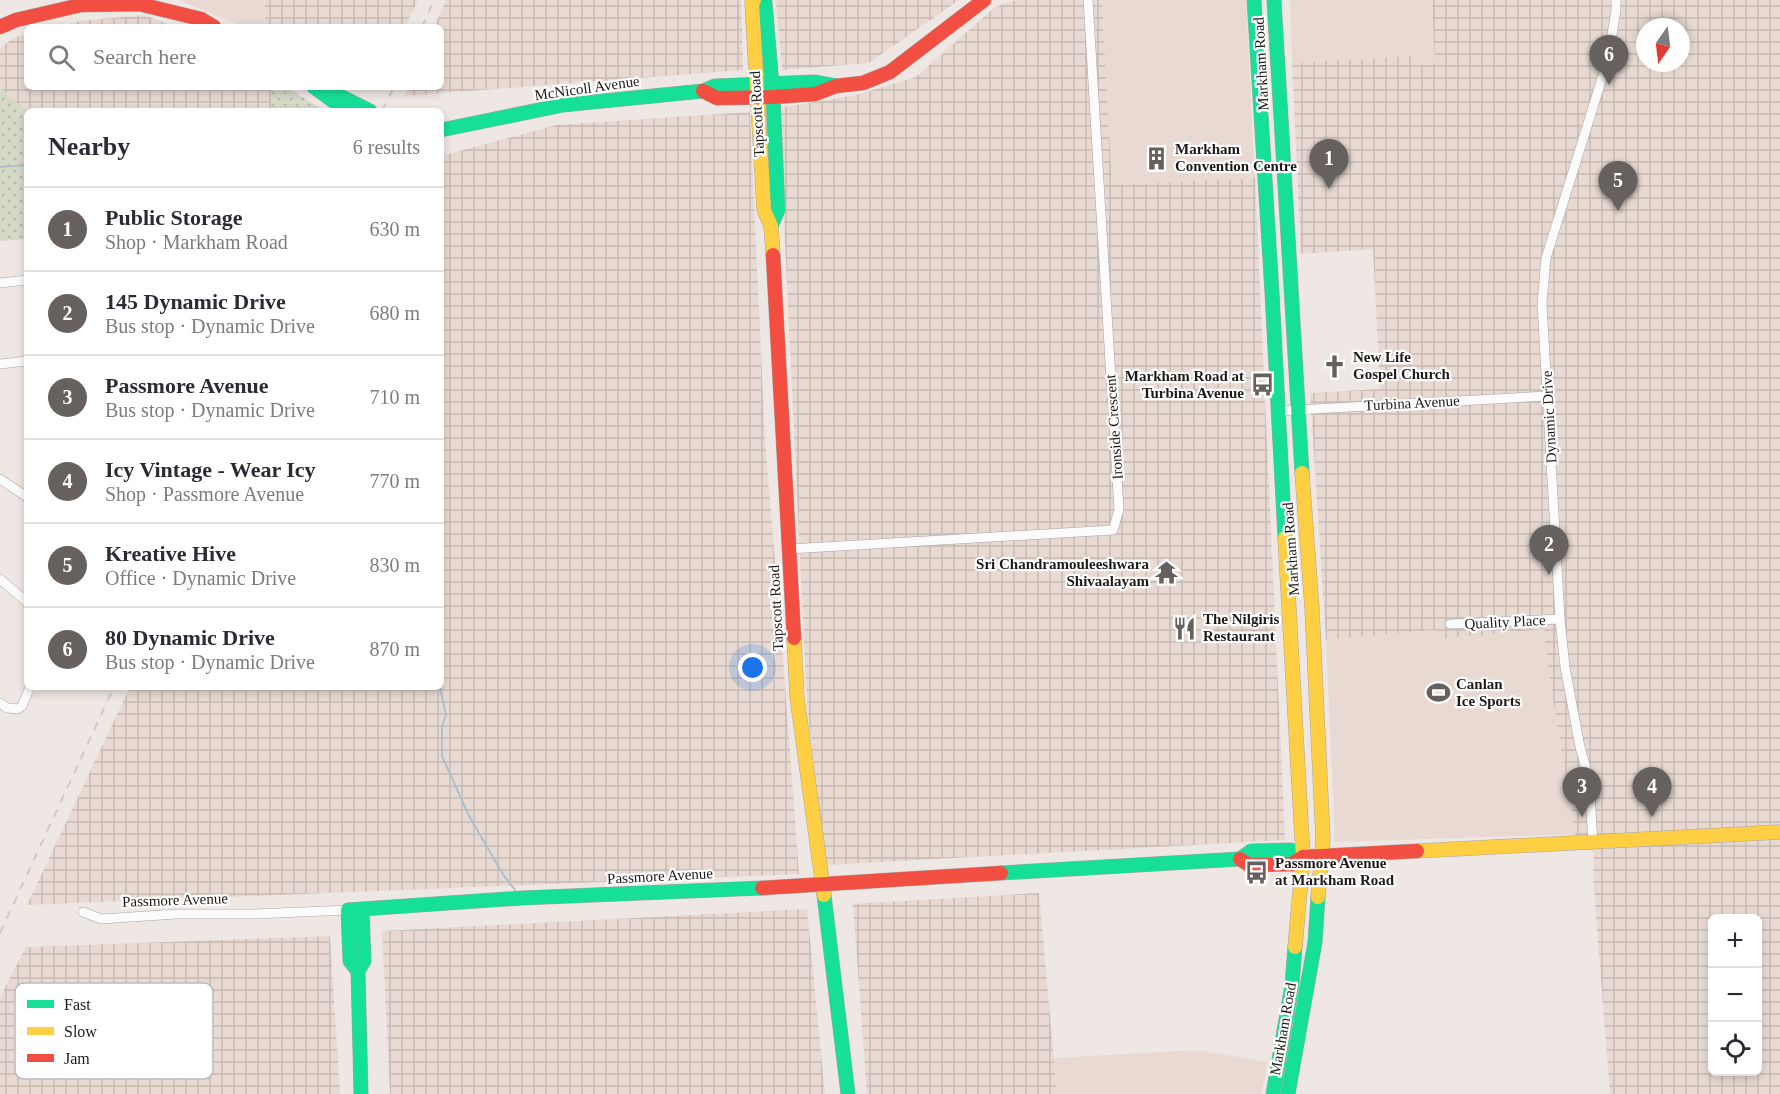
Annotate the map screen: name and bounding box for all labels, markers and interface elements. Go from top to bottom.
street label: Markham Road [1251,16,1271,111]
north arrow [1636,18,1690,72]
search box [24,24,444,90]
pin: 6 [1590,36,1628,85]
icon: search [45,41,78,74]
text: Search here [93,44,196,69]
street label: Tapscott Road [747,70,767,157]
street label: McNicoll Avenue [533,73,641,103]
text: Nearby [48,132,130,161]
text: 6 results [353,136,420,158]
pin: 1 [1310,140,1348,189]
place label: Markham Convention Centre [1175,141,1297,174]
building icon: Markham Convention Centre [1144,145,1170,171]
pin: 5 [1598,162,1638,211]
text: Public Storage [105,205,243,230]
text: 1 [63,218,73,240]
text: 630 m [369,218,420,240]
text: Shop · Markham Road [105,231,288,253]
text: 145 Dynamic Drive [105,289,286,314]
text: 2 [63,302,73,324]
text: 680 m [369,302,420,324]
text: Bus stop · Dynamic Drive [105,315,315,337]
place label: New Life Gospel Church [1353,349,1450,382]
church icon: New Life Gospel Church [1322,353,1348,379]
place label: Markham Road at Turbina Avenue [1125,368,1244,401]
street label: Dynamic Drive [1539,370,1559,464]
bus stop icon: Markham Road at Turbina Avenue [1249,372,1275,398]
text: Passmore Avenue [105,373,269,398]
street label: Ironside Crescent [1102,373,1126,480]
text: 3 [63,386,73,408]
text: 710 m [369,386,420,408]
street label: Turbina Avenue [1364,392,1460,413]
text: Bus stop · Dynamic Drive [105,399,315,421]
text: Icy Vintage - Wear Icy [105,457,316,482]
text: 4 [63,470,73,492]
text: 770 m [369,470,420,492]
text: Shop · Passmore Avenue [105,483,304,505]
street label: Markham Road [1280,501,1302,596]
pin: 2 [1530,526,1568,575]
text: Kreative Hive [105,541,236,566]
text: 5 [63,554,73,576]
text: 830 m [369,554,420,576]
place label: Sri Chandramouleeshwara Shivaalayam [976,556,1150,589]
temple icon: Sri Chandramouleeshwara Shivaalayam [1154,560,1180,586]
street label: Tapscott Road [766,564,786,651]
text: Office · Dynamic Drive [105,567,296,589]
place label: The Nilgiris Restaurant [1203,611,1279,644]
street label: Quality Place [1464,612,1546,632]
restaurant icon: The Nilgiris Restaurant [1172,615,1198,641]
text: 80 Dynamic Drive [105,625,275,650]
text: 6 [63,638,73,660]
text: 870 m [369,638,420,660]
text: Bus stop · Dynamic Drive [105,651,315,673]
your location [738,653,767,682]
place label: Canlan Ice Sports [1456,676,1521,709]
sports icon: Canlan Ice Sports [1425,680,1451,706]
pin: 3 [1562,768,1602,817]
pin: 4 [1632,768,1672,817]
place label: Passmore Avenue at Markham Road [1275,855,1395,888]
bus stop icon: Passmore Avenue at Markham Road [1244,859,1270,885]
street label: Passmore Avenue [607,865,714,887]
street label: Passmore Avenue [122,890,229,910]
map controls [1708,914,1762,1076]
button: + [1708,914,1762,968]
button: − [1708,968,1762,1022]
street label: Markham Road [1267,981,1299,1077]
legend [15,983,213,1079]
text: Fast [64,996,91,1013]
button: locate [1708,1022,1762,1076]
text: Slow [64,1023,97,1040]
text: Jam [64,1050,90,1067]

